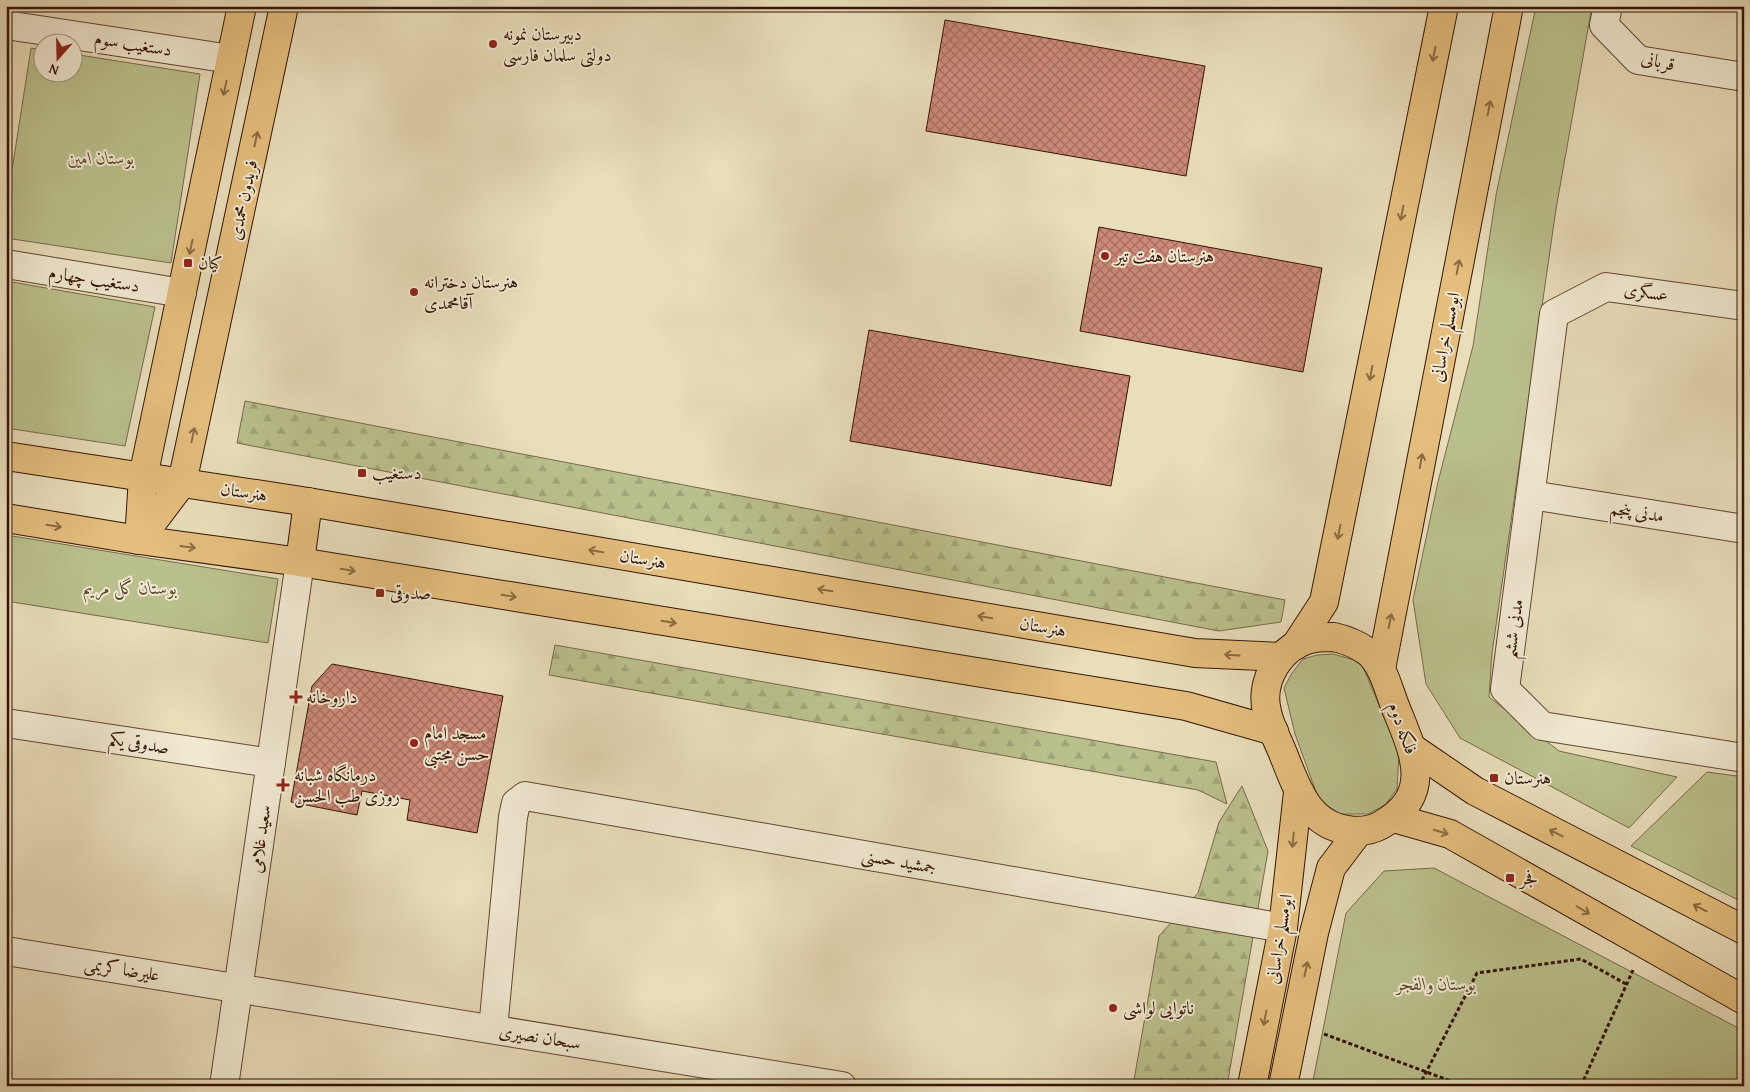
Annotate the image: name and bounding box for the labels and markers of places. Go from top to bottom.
place label: دبیرستان نمونه دولتی سلمان فارسی [503,20,612,68]
marker: دبیرستان نمونه دولتی سلمان فارسی [487,38,499,50]
place label: هنرستان هفت تیر [1113,242,1214,269]
place label: کیان [198,249,223,276]
marker: هنرستان هفت تیر [1099,250,1111,262]
marker: کیان [182,257,194,269]
place label: هنرستان دخترانه آقامحمدی [424,268,518,316]
marker: هنرستان دخترانه آقامحمدی [408,286,420,298]
place label: دستغیب [372,459,422,486]
marker: دستغیب [356,467,368,479]
place label: صدوقی [390,579,431,606]
marker: صدوقی [374,587,386,599]
place label: داروخانه [306,683,358,710]
marker: داروخانه [290,691,302,703]
place label: مسجد امام حسن مجتبی [424,719,489,769]
marker: مسجد امام حسن مجتبی [408,737,420,749]
place label: درمانگاه شبانه روزی طب الحسن [294,761,400,809]
place label: هنرستان [1504,764,1551,791]
marker: هنرستان [1488,772,1500,784]
marker: درمانگاه شبانه روزی طب الحسن [276,778,290,792]
place label: فجر [1518,864,1538,891]
marker: فجر [1504,872,1516,884]
place label: ناتوایی لواشی [1123,994,1194,1021]
marker: ناتوایی لواشی [1107,1002,1119,1014]

